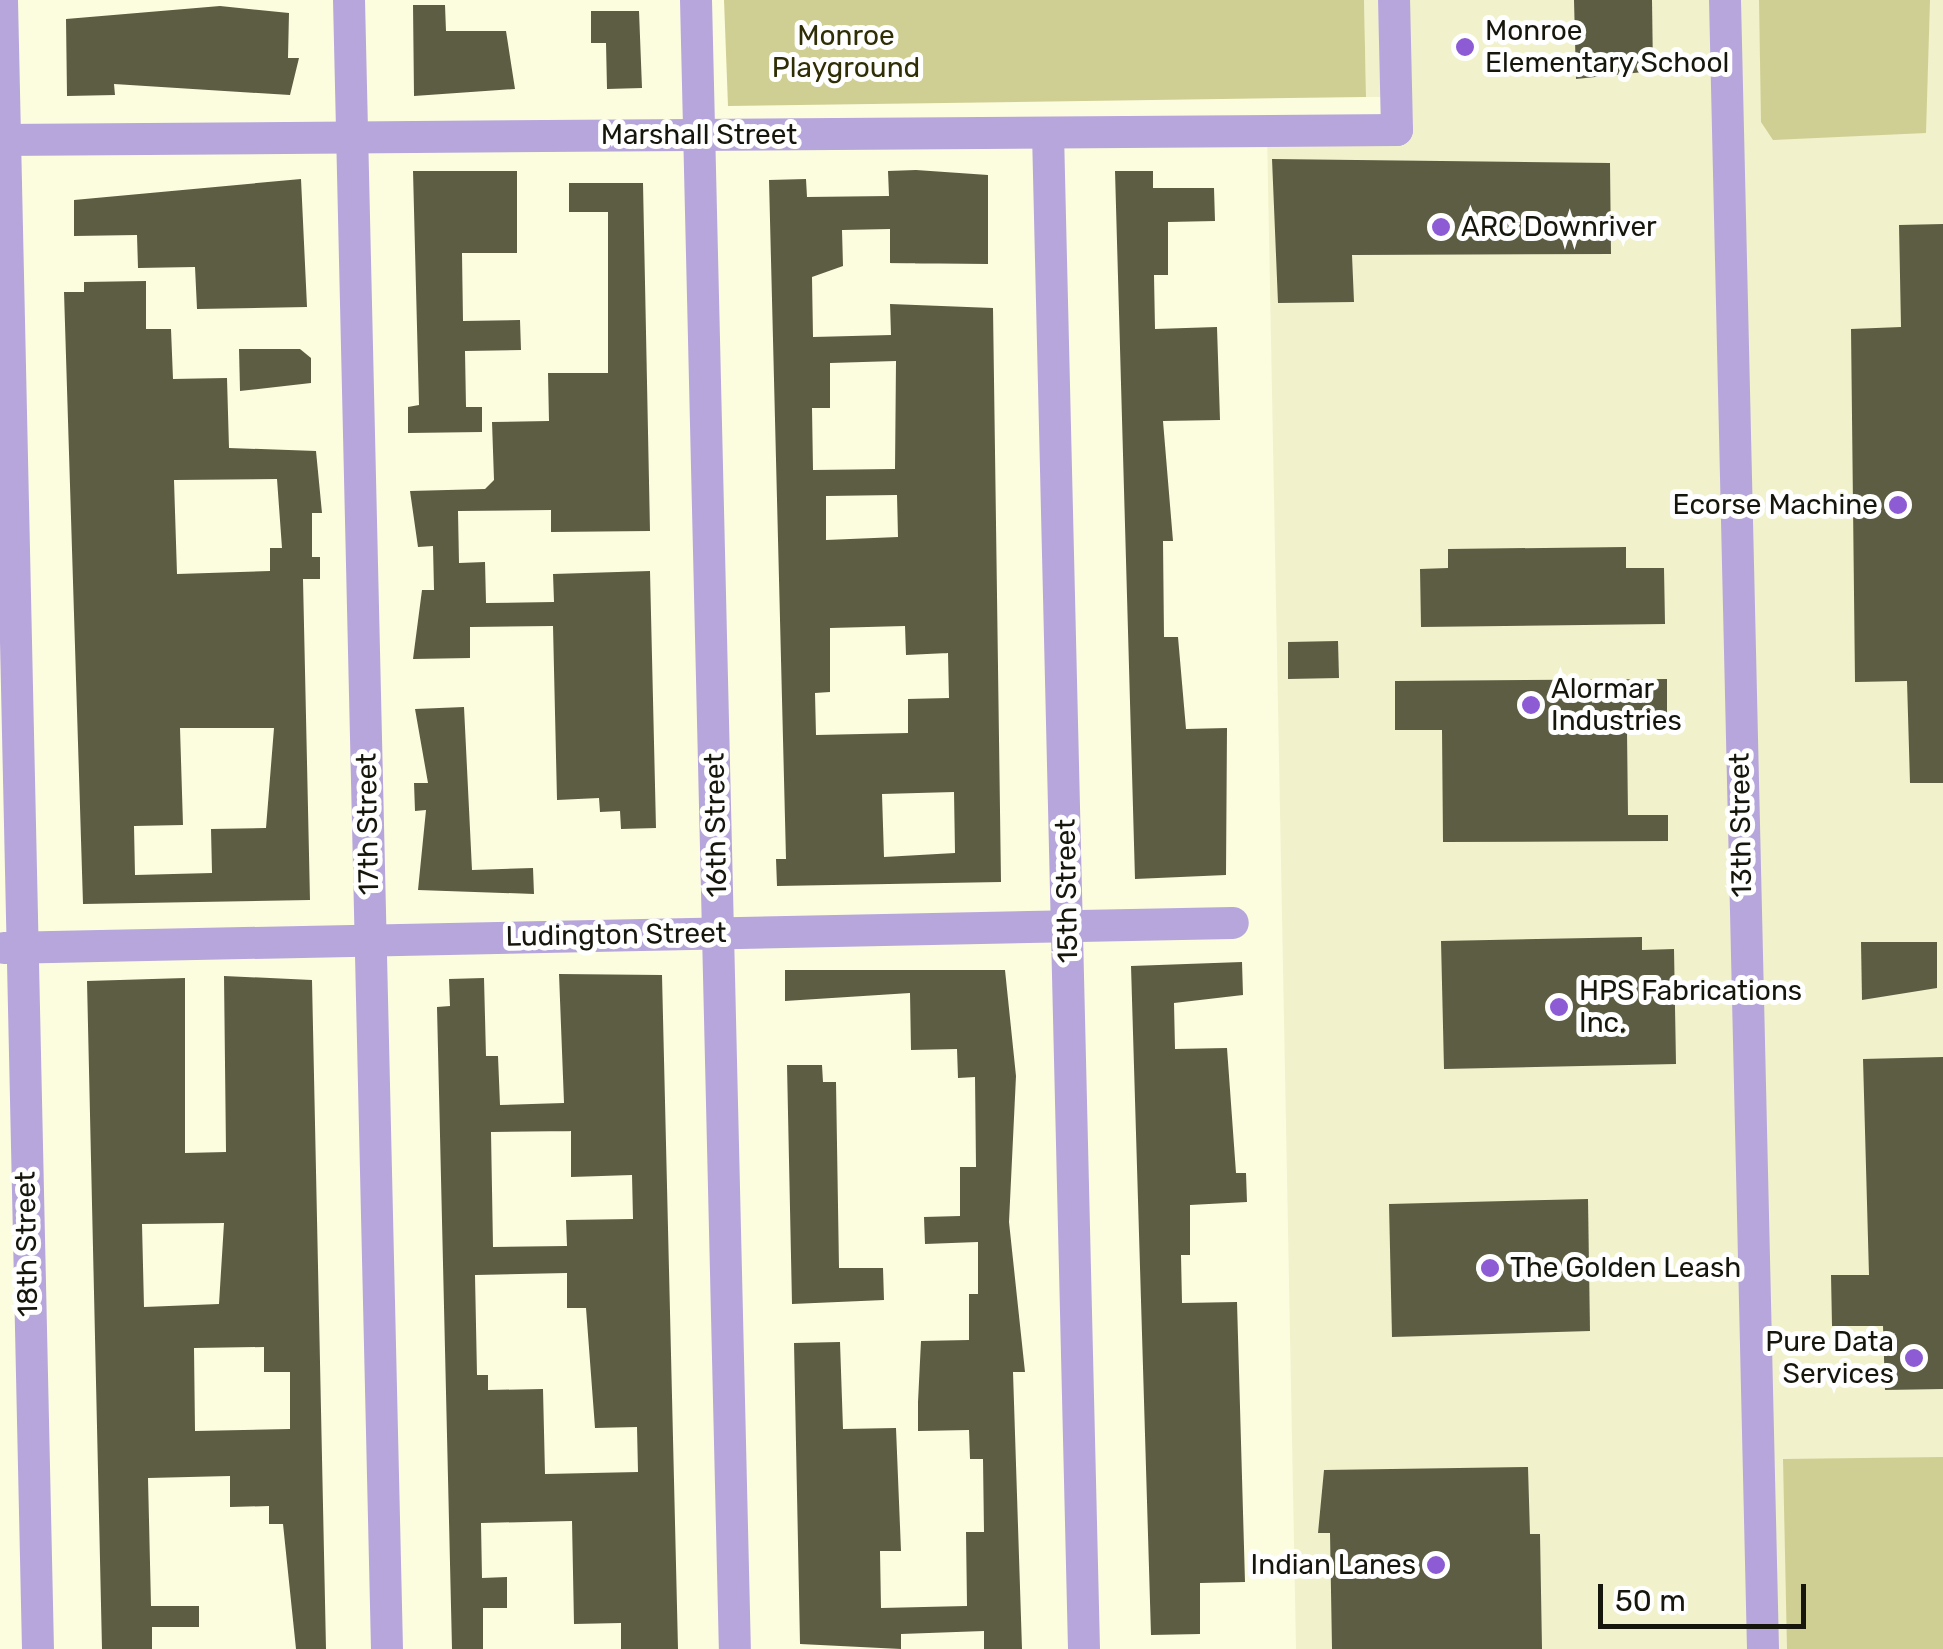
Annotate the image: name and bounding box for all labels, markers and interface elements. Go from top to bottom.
place label: Monroe Elementary School [1485,14,1730,80]
park label: Monroe Playground [772,19,920,85]
marker: Monroe Elementary School [1454,36,1476,58]
street label: Marshall Street [601,118,797,152]
place label: ARC Downriver [1461,210,1657,244]
marker: ARC Downriver [1430,216,1452,238]
place label: Ecorse Machine [1673,488,1878,522]
marker: Ecorse Machine [1887,494,1909,516]
place label: Alormar Industries [1551,672,1682,738]
marker: Alormar Industries [1520,694,1542,716]
street label: 16th Street [698,752,734,898]
street label: 13th Street [1723,752,1759,898]
street label: 17th Street [350,753,386,895]
street label: 15th Street [1049,819,1085,963]
street label: Ludington Street [505,916,727,954]
place label: HPS Fabrications Inc. [1579,974,1802,1040]
marker: HPS Fabrications Inc. [1548,996,1570,1018]
street label: 18th Street [9,1171,45,1317]
place label: The Golden Leash [1510,1251,1741,1285]
marker: The Golden Leash [1479,1257,1501,1279]
place label: Pure Data Services [1765,1325,1894,1391]
marker: Pure Data Services [1903,1347,1925,1369]
place label: Indian Lanes [1251,1548,1416,1582]
marker: Indian Lanes [1425,1554,1447,1576]
scale bar [1603,1564,1810,1626]
text: 50 m [1615,1583,1686,1619]

